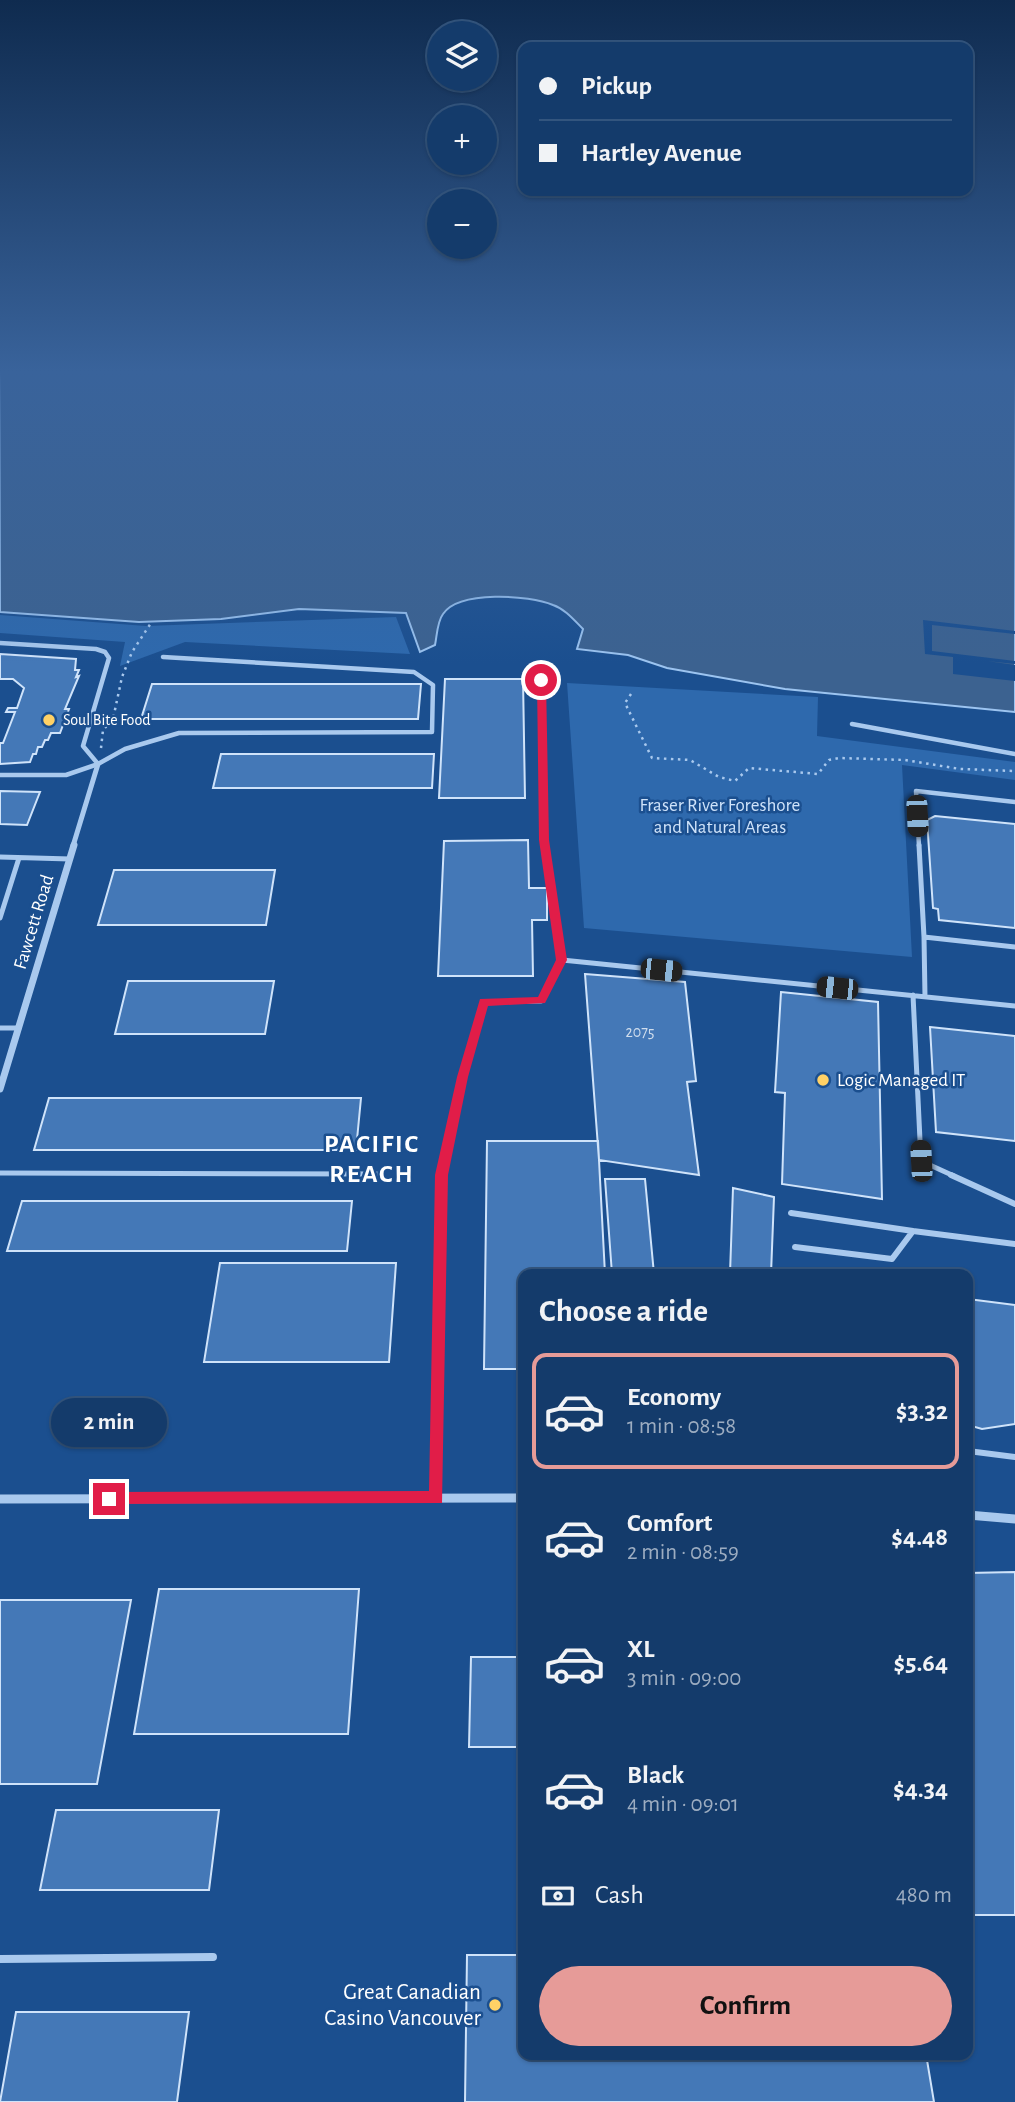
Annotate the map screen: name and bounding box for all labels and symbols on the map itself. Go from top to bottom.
route start [525,664,557,696]
marker: Soul Bite Food [41,712,57,728]
place label: Soul Bite Food [63,712,151,728]
car [906,794,929,838]
park label: Fraser River Foreshore and Natural Areas [640,796,800,837]
street label: Fawcett Road [11,872,57,972]
car [640,957,683,983]
car [816,975,859,1001]
house number: 2075 [625,1024,655,1040]
place label: Logic Managed IT [837,1071,965,1090]
marker: Logic Managed IT [815,1072,831,1088]
district label: PACIFIC REACH [324,1131,420,1187]
car [910,1139,933,1183]
callout: 2 min [51,1398,167,1446]
route end [93,1483,125,1515]
place label: Great Canadian Casino Vancouver [324,1981,482,2030]
marker: Great Canadian Casino Vancouver [487,1997,503,2013]

